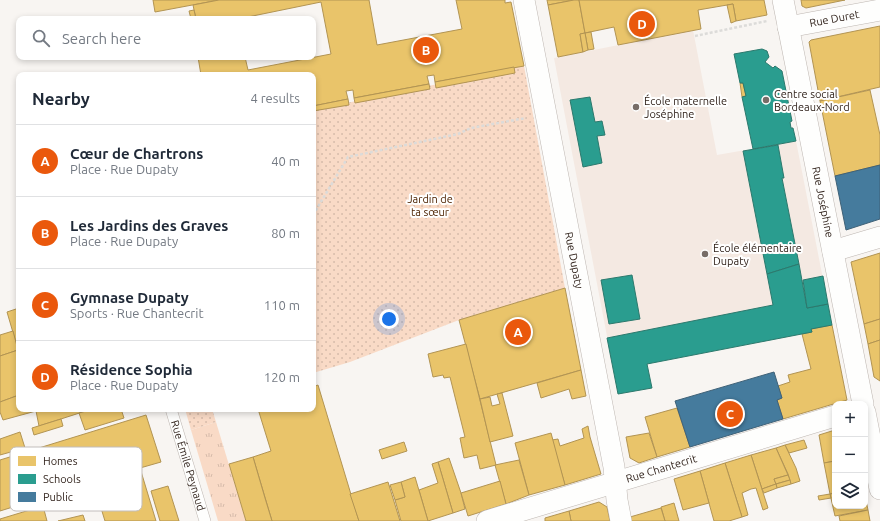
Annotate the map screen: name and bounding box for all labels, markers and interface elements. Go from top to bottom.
street label: Rue Duret [808,8,861,29]
pin: D [629,9,655,39]
search box [16,16,316,60]
icon: search [30,27,52,49]
text: Search here [62,30,141,47]
pin: B [413,35,439,65]
place label: Centre social Bordeaux-Nord [774,88,850,113]
text: Nearby [32,89,90,108]
text: 4 results [250,91,300,105]
place label: École maternelle Joséphine [644,94,727,120]
marker: Centre social Bordeaux-Nord [761,95,771,105]
marker: École maternelle Joséphine [631,102,641,112]
text: Cœur de Chartrons [70,145,203,162]
text: A [40,154,50,168]
text: 40 m [271,154,300,168]
text: Place · Rue Dupaty [70,162,178,176]
street label: Rue Joséphine [810,165,836,239]
park label: Jardin de ta sœur [407,193,453,218]
text: Les Jardins des Graves [70,217,228,234]
text: B [41,226,49,240]
text: 80 m [271,226,300,240]
street label: Rue Dupaty [563,231,586,290]
text: Place · Rue Dupaty [70,234,178,248]
place label: École élémentaire Dupaty [713,241,802,267]
marker: École élémentaire Dupaty [700,249,710,259]
text: Gymnase Dupaty [70,289,189,306]
text: C [41,298,49,312]
text: 110 m [264,298,300,312]
text: Sports · Rue Chantecrit [70,306,204,320]
your location [379,309,399,329]
pin: A [505,317,531,347]
text: Résidence Sophia [70,361,193,378]
text: D [40,370,50,384]
text: 120 m [264,370,300,384]
text: Place · Rue Dupaty [70,378,178,392]
pin: C [717,399,743,429]
map controls [832,401,868,509]
button: + [832,401,868,437]
street label: Rue Émile Peynaud [169,419,208,512]
button: − [832,437,868,473]
legend [10,447,142,511]
street label: Rue Chantecrit [624,452,699,485]
text: Homes [43,455,78,467]
text: Schools [43,473,81,485]
button: layers [832,473,868,509]
text: Public [43,491,73,503]

